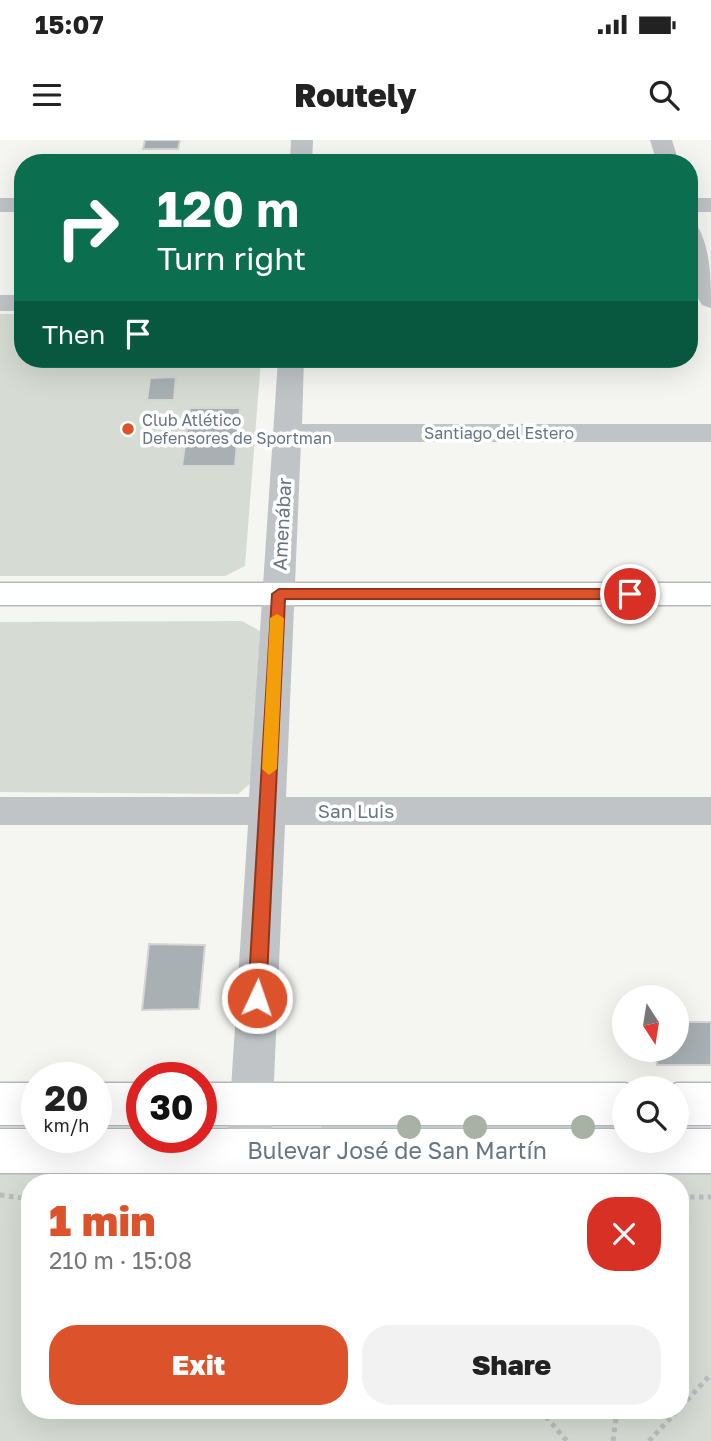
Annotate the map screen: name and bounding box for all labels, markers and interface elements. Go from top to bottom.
text: 15:07 [35,9,104,40]
icon: menu [28,76,66,114]
text: Routely [294,76,417,114]
icon: search [645,76,683,114]
text: 120 m [157,179,299,238]
icon: right [42,182,133,273]
text: Turn right [157,239,306,277]
icon: arrive [119,315,157,353]
text: Then [42,319,105,350]
place label: Club Atlético Defensores de Sportman [142,410,332,448]
marker: Club Atlético Defensores de Sportman [120,421,136,437]
street label: Santiago del Estero [424,423,574,443]
street label: Amenábar [268,476,295,571]
pin [600,564,660,624]
icon: arrive [611,575,649,613]
street label: San Luis [318,799,394,822]
position arrow [220,961,294,1035]
north arrow [612,985,690,1062]
map controls [612,985,689,1153]
speed limit sign: 30 [126,1062,217,1153]
button: search [612,1076,689,1153]
text: 20 [44,1077,89,1119]
text: km/h [44,1114,89,1136]
street label: Bulevar José de San Martín [247,1136,547,1164]
text: 1 min [49,1195,156,1245]
button: close [587,1197,661,1271]
text: 210 m · 15:08 [49,1246,192,1274]
button: Exit [49,1325,348,1405]
button: Share [362,1325,661,1405]

